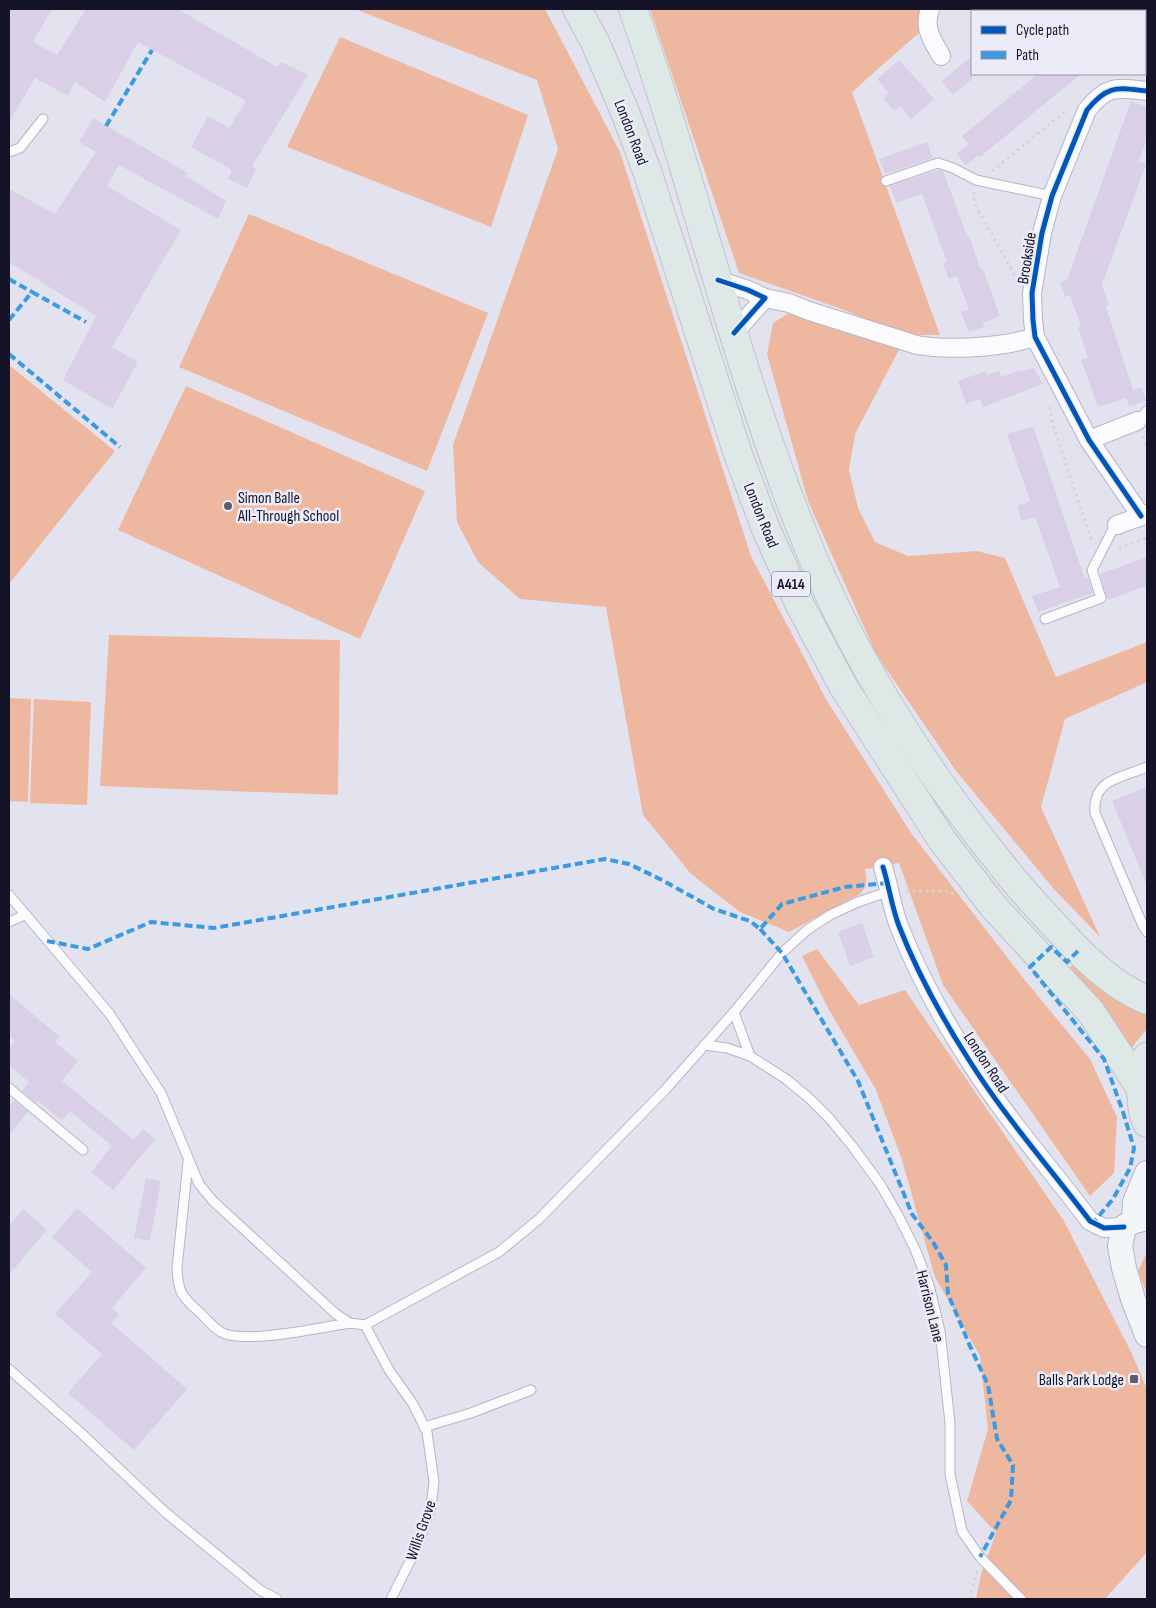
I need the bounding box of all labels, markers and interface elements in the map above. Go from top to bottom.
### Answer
legend [971,10,1146,75]
text: Cycle path [1016,21,1069,40]
text: Path [1016,46,1039,65]
street label: London Road [609,97,652,168]
street label: Brookside [1014,231,1041,286]
street label: London Road [739,480,782,551]
place label: Simon Balle All-Through School [237,489,339,526]
marker: Simon Balle All-Through School [222,500,234,512]
road number: A414 [772,572,810,596]
street label: London Road [959,1029,1012,1097]
street label: Harrison Lane [911,1268,948,1344]
place label: Balls Park Lodge [1039,1371,1124,1390]
marker: Balls Park Lodge [1128,1373,1140,1385]
street label: Willis Grove [402,1498,441,1563]

